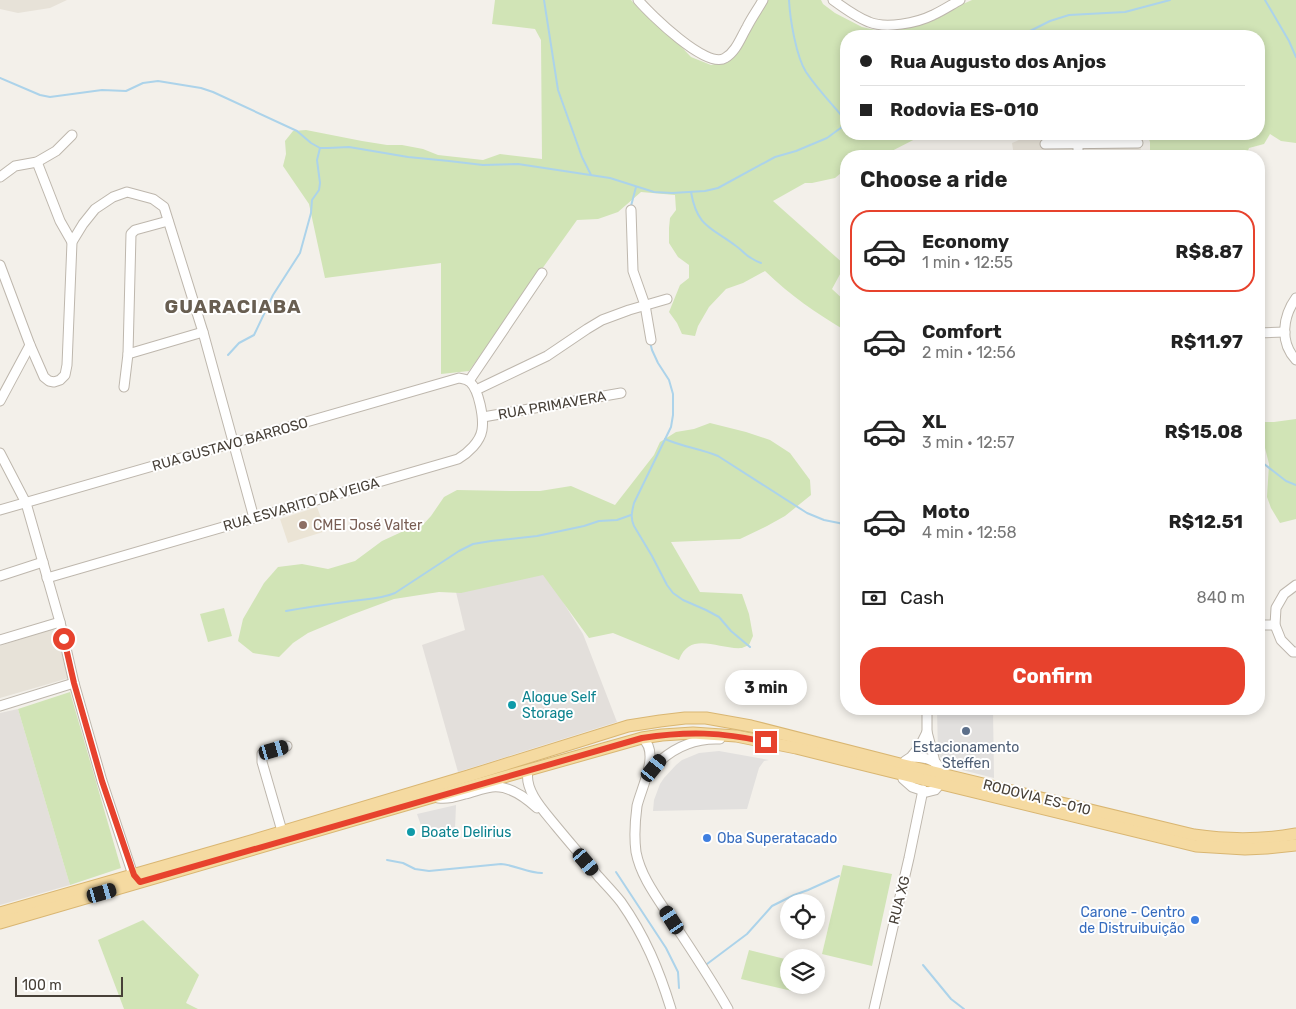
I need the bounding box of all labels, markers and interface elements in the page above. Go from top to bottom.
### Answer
text: Rua Augusto dos Anjos [890,50,1106,73]
text: Rodovia ES-010 [890,98,1039,121]
text: Choose a ride [860,166,1007,193]
icon: car [862,229,907,274]
text: Economy [922,230,1009,253]
text: R$8.87 [1175,240,1243,263]
text: 1 min · 12:55 [922,253,1013,272]
district label: GUARACIABA [164,295,302,318]
icon: car [862,319,907,364]
text: Comfort [922,320,1002,343]
text: R$11.97 [1171,330,1243,353]
text: 2 min · 12:56 [922,343,1016,362]
street label: RUA PRIMAVERA [497,388,608,423]
icon: car [862,409,907,454]
text: XL [922,410,946,433]
street label: RUA GUSTAVO BARROSO [150,414,310,475]
text: R$15.08 [1164,420,1243,443]
text: 3 min · 12:57 [922,433,1015,452]
street label: RUA ESVARITO DA VEIGA [221,474,382,535]
icon: car [862,499,907,544]
text: Moto [922,500,970,523]
text: R$12.51 [1168,510,1243,533]
place label: CMEI José Valter [313,517,423,534]
marker: CMEI José Valter [297,519,309,531]
text: 4 min · 12:58 [922,523,1017,542]
icon: cash [860,584,888,612]
text: Cash [900,586,944,609]
text: 840 m [1197,588,1245,607]
route start [53,628,75,650]
button: Confirm [860,647,1245,705]
callout: 3 min [725,670,807,704]
text: 3 min [744,678,788,697]
place label: Alogue Self Storage [522,689,597,722]
marker: Alogue Self Storage [506,699,518,711]
marker: Estacionamento Steffen [960,725,972,737]
route end [755,731,777,753]
car [257,739,290,761]
place label: Estacionamento Steffen [913,739,1019,772]
car [638,752,669,784]
street label: RODOVIA ES-010 [981,776,1093,819]
place label: Boate Delirius [421,824,511,841]
marker: Boate Delirius [405,826,417,838]
place label: Oba Superatacado [717,830,837,847]
marker: Oba Superatacado [701,832,713,844]
car [570,846,601,878]
street label: RUA XG [885,874,914,926]
car [85,882,118,904]
map controls [780,894,825,994]
button: locate [780,894,825,939]
car [657,903,686,937]
place label: Carone - Centro de Distruibuição [1079,904,1185,937]
marker: Carone - Centro de Distruibuição [1189,914,1201,926]
button: layers [780,949,825,994]
scale bar [15,974,122,997]
text: 100 m [22,977,62,994]

